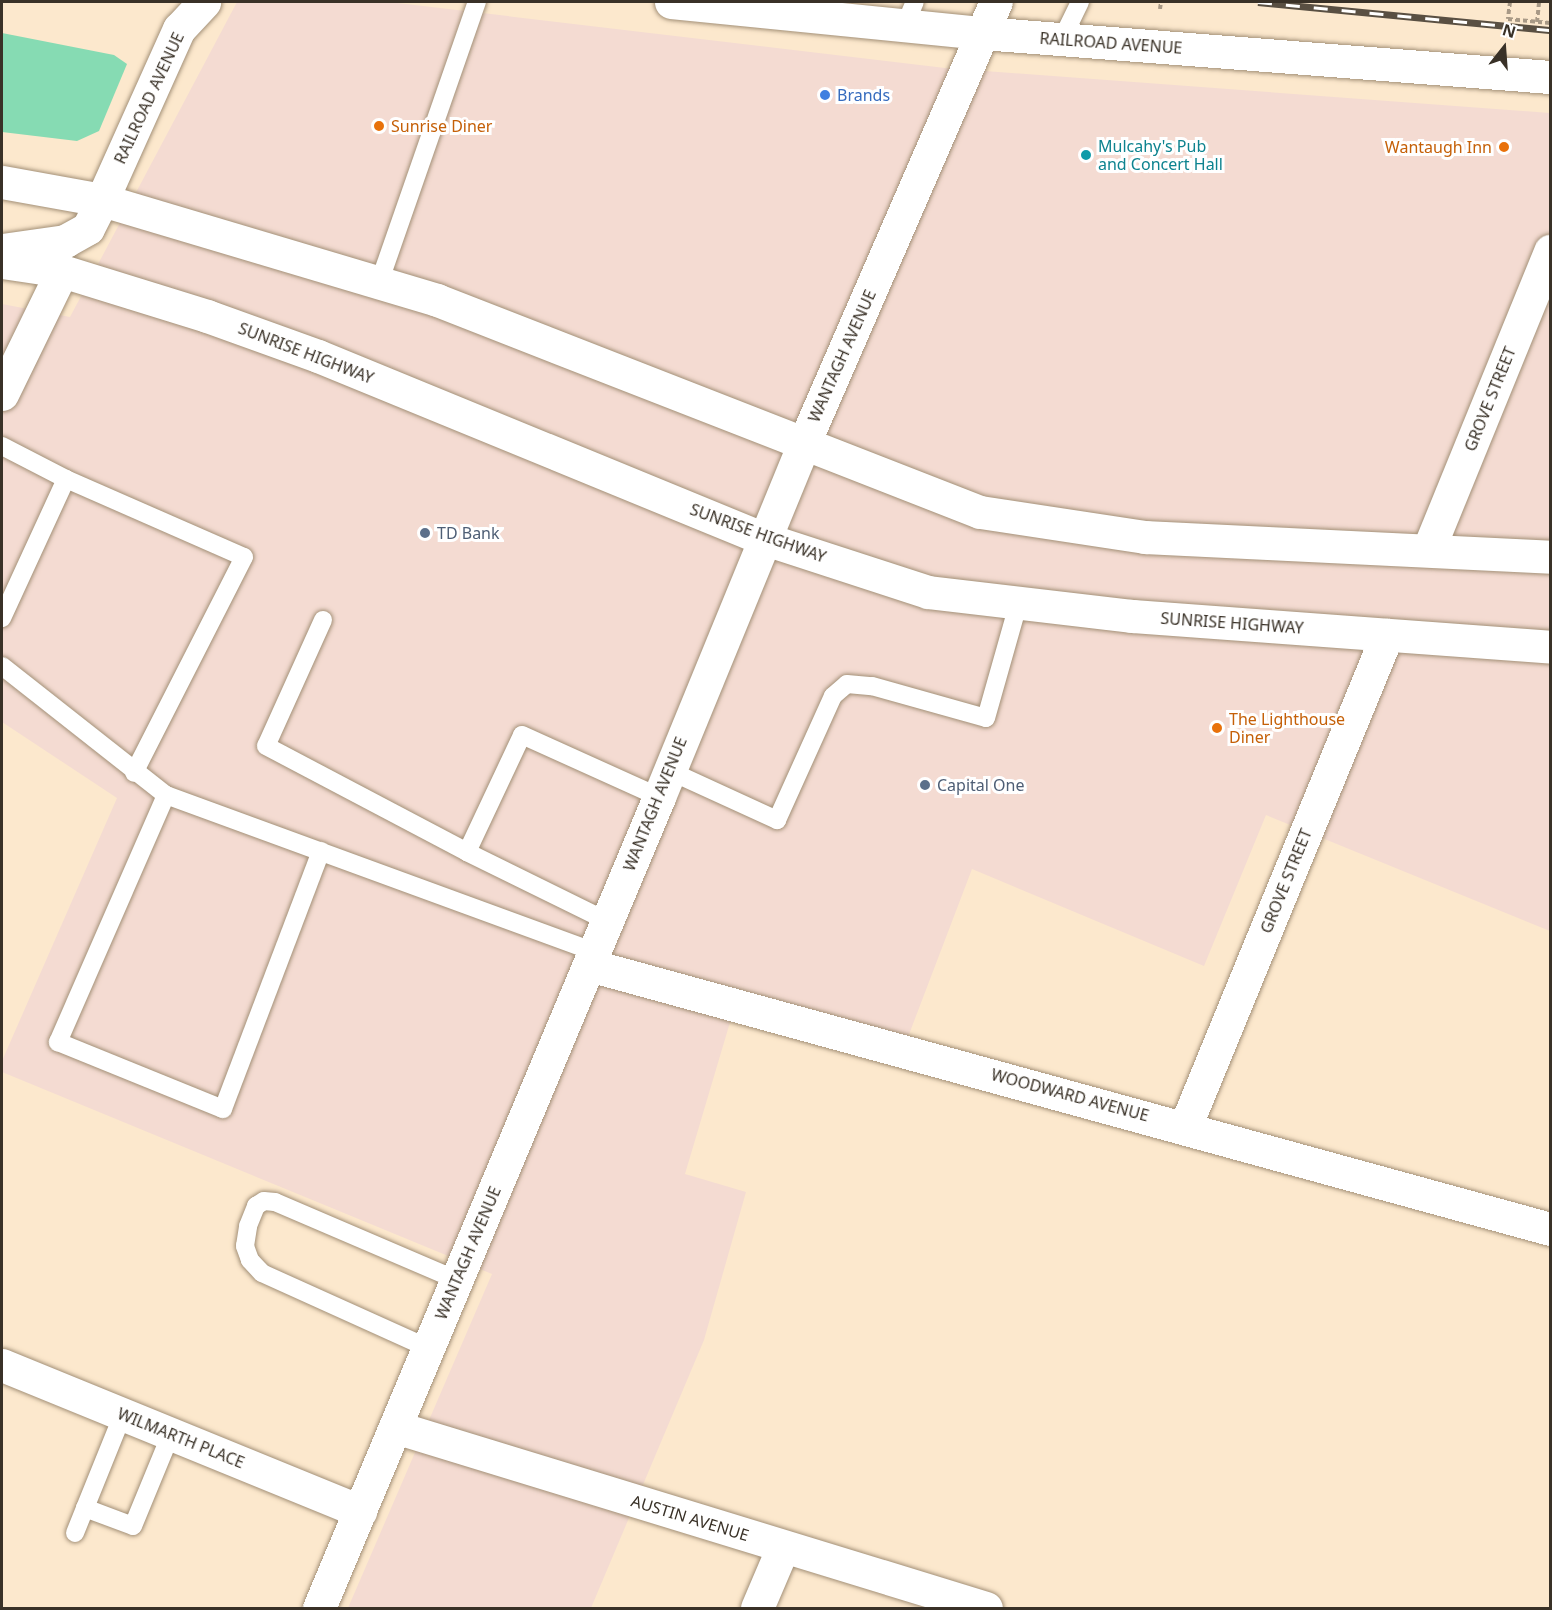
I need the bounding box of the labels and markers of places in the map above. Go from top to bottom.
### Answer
place label: Brands [837,85,890,105]
marker: Brands [818,88,832,102]
place label: Sunrise Diner [391,116,492,136]
marker: Sunrise Diner [372,119,386,133]
place label: Mulcahy's Pub and Concert Hall [1098,136,1223,174]
place label: Wantaugh Inn [1385,137,1492,157]
marker: Wantaugh Inn [1497,140,1511,154]
marker: Mulcahy's Pub and Concert Hall [1079,148,1093,162]
place label: TD Bank [437,523,500,543]
marker: TD Bank [418,526,432,540]
place label: The Lighthouse Diner [1229,709,1345,747]
marker: The Lighthouse Diner [1210,721,1224,735]
place label: Capital One [937,775,1025,795]
marker: Capital One [918,778,932,792]

